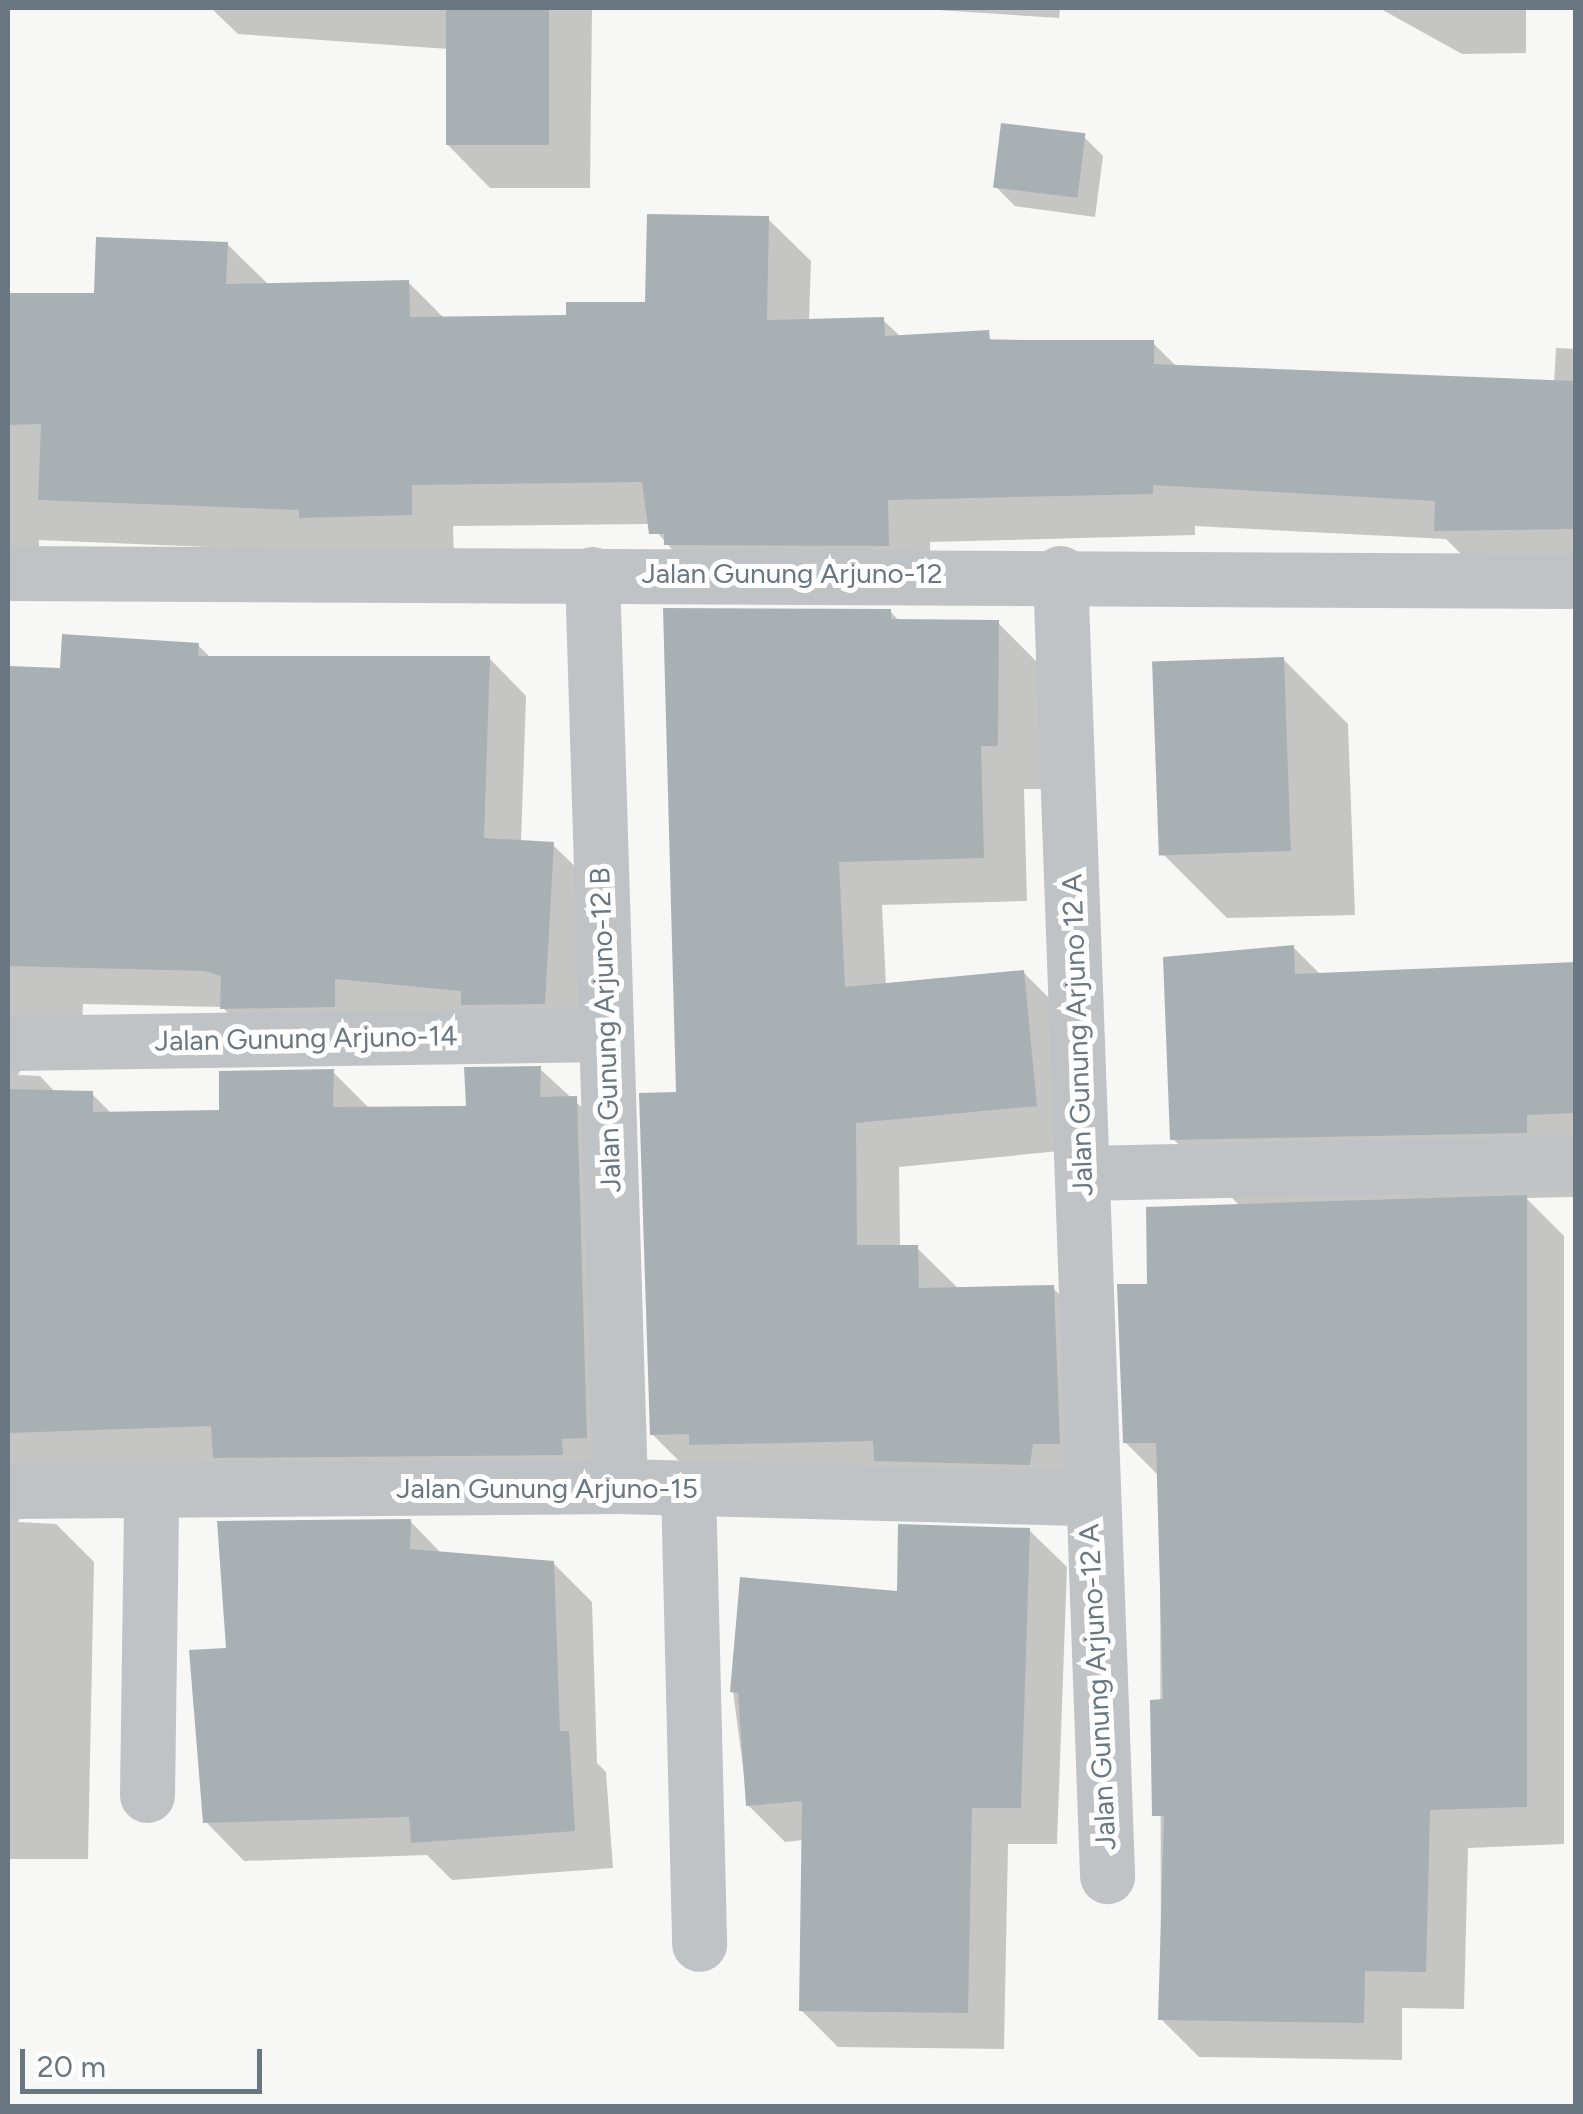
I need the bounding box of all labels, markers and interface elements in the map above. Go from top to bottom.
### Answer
street label: Jalan Gunung Arjuno-12 [641,556,943,590]
street label: Jalan Gunung Arjuno-12 B [583,867,627,1193]
street label: Jalan Gunung Arjuno 12 A [1055,873,1099,1197]
street label: Jalan Gunung Arjuno-14 [154,1019,458,1057]
street label: Jalan Gunung Arjuno-15 [396,1471,698,1505]
street label: Jalan Gunung Arjuno-12 A [1072,1523,1122,1851]
scale bar [25,2029,268,2091]
text: 20 m [37,2048,106,2085]

